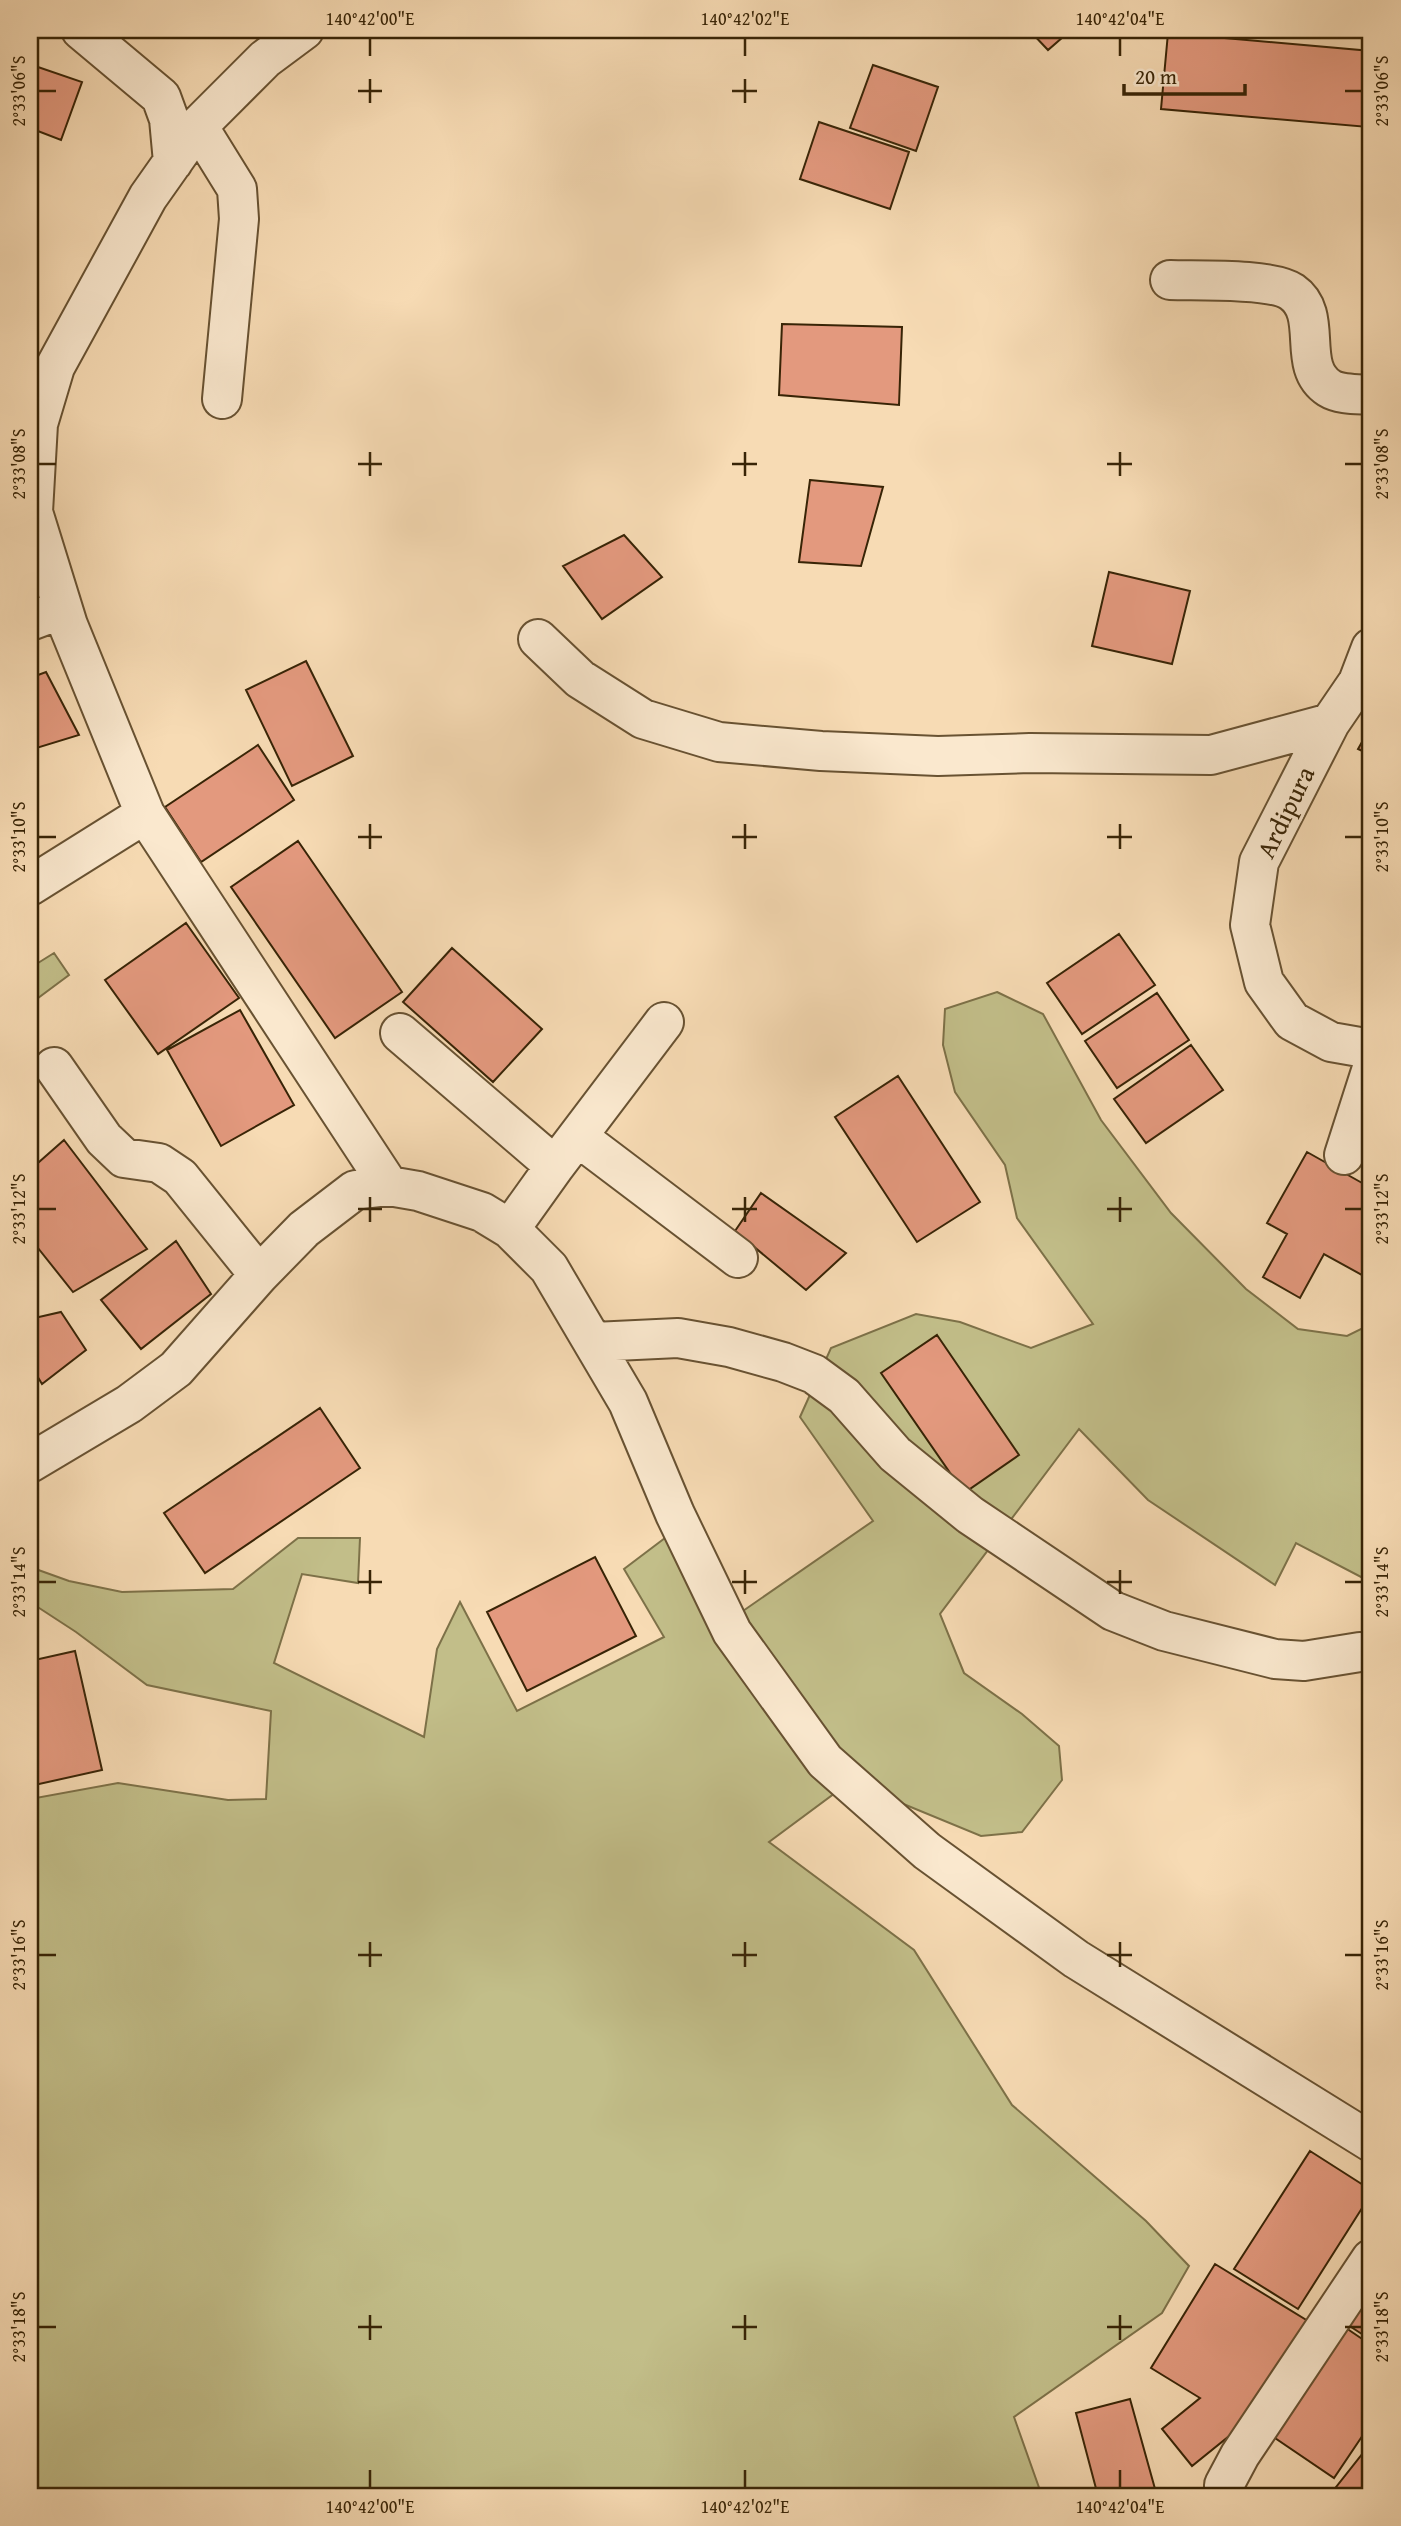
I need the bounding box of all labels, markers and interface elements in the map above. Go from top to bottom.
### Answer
text: 140°42'00"E [326,5,414,32]
text: 140°42'02"E [701,5,789,32]
text: 140°42'04"E [1076,5,1164,32]
scale bar [1124,52,1245,96]
text: 2°33'06"S [5,55,32,127]
text: 2°33'06"S [1368,55,1395,127]
text: 20 m [1135,61,1177,92]
text: 2°33'08"S [5,428,32,500]
text: 2°33'08"S [1368,428,1395,500]
street label: Ardipura [1246,759,1324,865]
text: 2°33'10"S [5,801,32,873]
text: 2°33'10"S [1368,801,1395,873]
text: 2°33'12"S [5,1173,32,1245]
text: 2°33'12"S [1368,1173,1395,1245]
text: 2°33'14"S [5,1546,32,1618]
text: 2°33'14"S [1368,1546,1395,1618]
text: 2°33'16"S [5,1919,32,1991]
text: 2°33'16"S [1368,1919,1395,1991]
text: 2°33'18"S [5,2291,32,2363]
text: 2°33'18"S [1368,2291,1395,2363]
text: 140°42'00"E [326,2493,414,2520]
text: 140°42'02"E [701,2493,789,2520]
text: 140°42'04"E [1076,2493,1164,2520]

